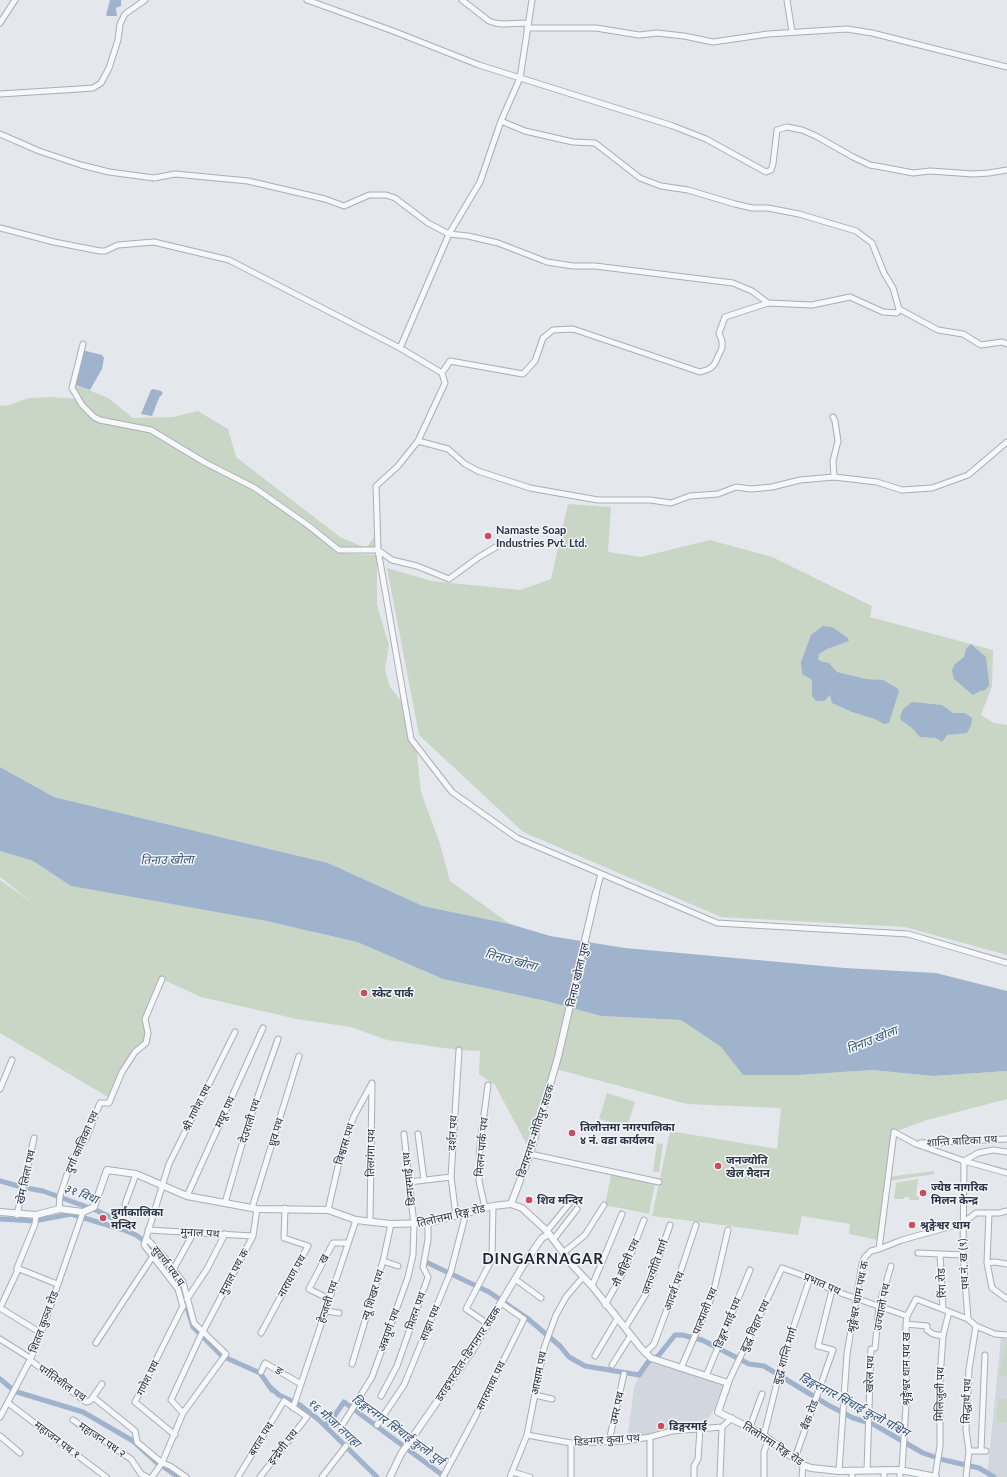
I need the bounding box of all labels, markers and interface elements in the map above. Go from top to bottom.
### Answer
place label: Namaste Soap Industries Pvt. Ltd. [496,523,587,549]
marker: Namaste Soap Industries Pvt. Ltd. [483,531,493,541]
water label: तिनाउ खोला [140,852,194,868]
street label: तिनाउ खोला पुल [564,942,592,1008]
water label: तिनाउ खोला [483,946,539,974]
place label: स्केट पार्क [372,986,414,1000]
marker: स्केट पार्क [359,988,369,998]
water label: तिनाउ खोला [845,1023,899,1057]
street label: श्री गणेश पथ [180,1082,214,1134]
street label: डिन्गरनगर-मोतिपुर सडक [515,1083,557,1179]
street label: मयूर पथ [212,1094,238,1130]
street label: देउराली पथ [237,1097,263,1145]
street label: दुर्गा कालिका पथ [62,1109,102,1175]
street label: दर्शन पथ [445,1115,461,1151]
street label: ध्रुव पथ [265,1116,287,1148]
street label: मिलन पार्क पथ [473,1117,491,1177]
place label: तिलोत्तमा नगरपालिका ४ नं. वडा कार्यलय [580,1120,675,1146]
street label: विश्वास पथ [332,1122,358,1166]
marker: तिलोत्तमा नगरपालिका ४ नं. वडा कार्यलय [567,1128,577,1138]
street label: तिलगंगा पथ [364,1129,378,1177]
street label: शान्ति बाटिका पथ [926,1133,998,1149]
street label: खेम लिला पथ [14,1149,38,1205]
street label: डिन्गरमाई पथ [400,1152,418,1206]
place label: जनज्योति खेल मैदान [726,1153,770,1179]
marker: जनज्योति खेल मैदान [713,1161,723,1171]
place label: ज्येष्ठ नागरिक मिलन केन्द्र [931,1180,988,1206]
water label: ३१ विधा [62,1181,100,1207]
marker: ज्येष्ठ नागरिक मिलन केन्द्र [918,1188,928,1198]
place label: शिव मन्दिर [537,1193,583,1207]
marker: शिव मन्दिर [524,1195,534,1205]
street label: तिलोत्तमा रिङ्ग रोड [416,1202,486,1230]
place label: दुर्गाकालिका मन्दिर [111,1205,163,1231]
marker: दुर्गाकालिका मन्दिर [98,1213,108,1223]
place label: श्रृङ्गेश्वर धाम [920,1218,970,1232]
marker: श्रृङ्गेश्वर धाम [907,1220,917,1230]
street label: मुनाल पथ [180,1225,220,1241]
street label: नौ बहिनी पथ [609,1237,643,1289]
street label: जनज्योति मार्ग [639,1238,671,1296]
street label: पथ नं. ख (९) [956,1238,972,1290]
street label: सुवर्ण पथ घ [149,1243,187,1289]
street label: मुनाल पथ क [216,1247,252,1297]
district label: DINGARNAGAR [482,1250,604,1268]
street label: नारायण पथ [275,1252,309,1300]
street label: ख [316,1252,332,1266]
street label: श्रृङ्गेश्वर धाम पथ क [845,1260,871,1334]
street label: न्यू शिखर पथ [359,1268,387,1322]
street label: रिंग रोड [934,1268,950,1298]
street label: आदर्श पथ [661,1270,687,1312]
street label: प्रभात पथ [801,1270,843,1298]
street label: हेन्जली पथ [315,1279,341,1325]
street label: उज्यालो पथ [871,1282,893,1332]
street label: पाल्पाली पथ [690,1286,720,1336]
street label: शितल कुञ्ज रोड [27,1289,61,1355]
street label: मिलन पथ [403,1290,429,1332]
street label: डिङ्गर माई पथ [712,1296,744,1350]
street label: बुद्ध विहार पथ [737,1298,773,1354]
street label: साझा पथ [417,1303,443,1343]
street label: डराइभरटोल-डिन्गनगर सडक [432,1304,504,1404]
street label: अन्नपूर्ण पथ [375,1307,403,1353]
street label: बुद्ध शान्ति मार्ग [770,1326,800,1386]
street label: श्रृङ्गेश्वर धाम पथ ख [899,1332,913,1406]
street label: आसाम पथ [528,1350,550,1396]
street label: खरेल पथ [863,1355,877,1393]
street label: गणेश पथ [134,1358,162,1398]
street label: सगरमाथा पथ [473,1359,509,1413]
street label: पर्गतिशील पथ [36,1362,88,1404]
street label: ङ [273,1364,285,1378]
street label: मिलिजुली पथ [933,1367,947,1421]
water label: डिङ्गरनगर सिंचाई कुलो पश्चिम [797,1370,911,1440]
street label: सिद्धार्थ पथ [960,1378,974,1424]
street label: उमर पथ [607,1390,627,1426]
water label: डिङ्गरनगर सिंचाई कुलो पुर्व [349,1392,447,1468]
water label: १६ मौजा तपाहा [304,1395,364,1451]
street label: बैंक रोड [799,1398,821,1432]
street label: महाजन पथ १ [31,1418,83,1462]
street label: महाजन पथ २ [76,1419,128,1461]
place label: डिङ्गरमाई [669,1419,707,1433]
street label: बराल पथ [246,1420,276,1458]
street label: तिलोत्तमा रिङ्ग रोड [740,1420,806,1468]
marker: डिङ्गरमाई [656,1421,666,1431]
street label: इन्द्रेणी पथ [265,1427,301,1467]
street label: डिङग्गर कुवा पथ [574,1431,640,1449]

